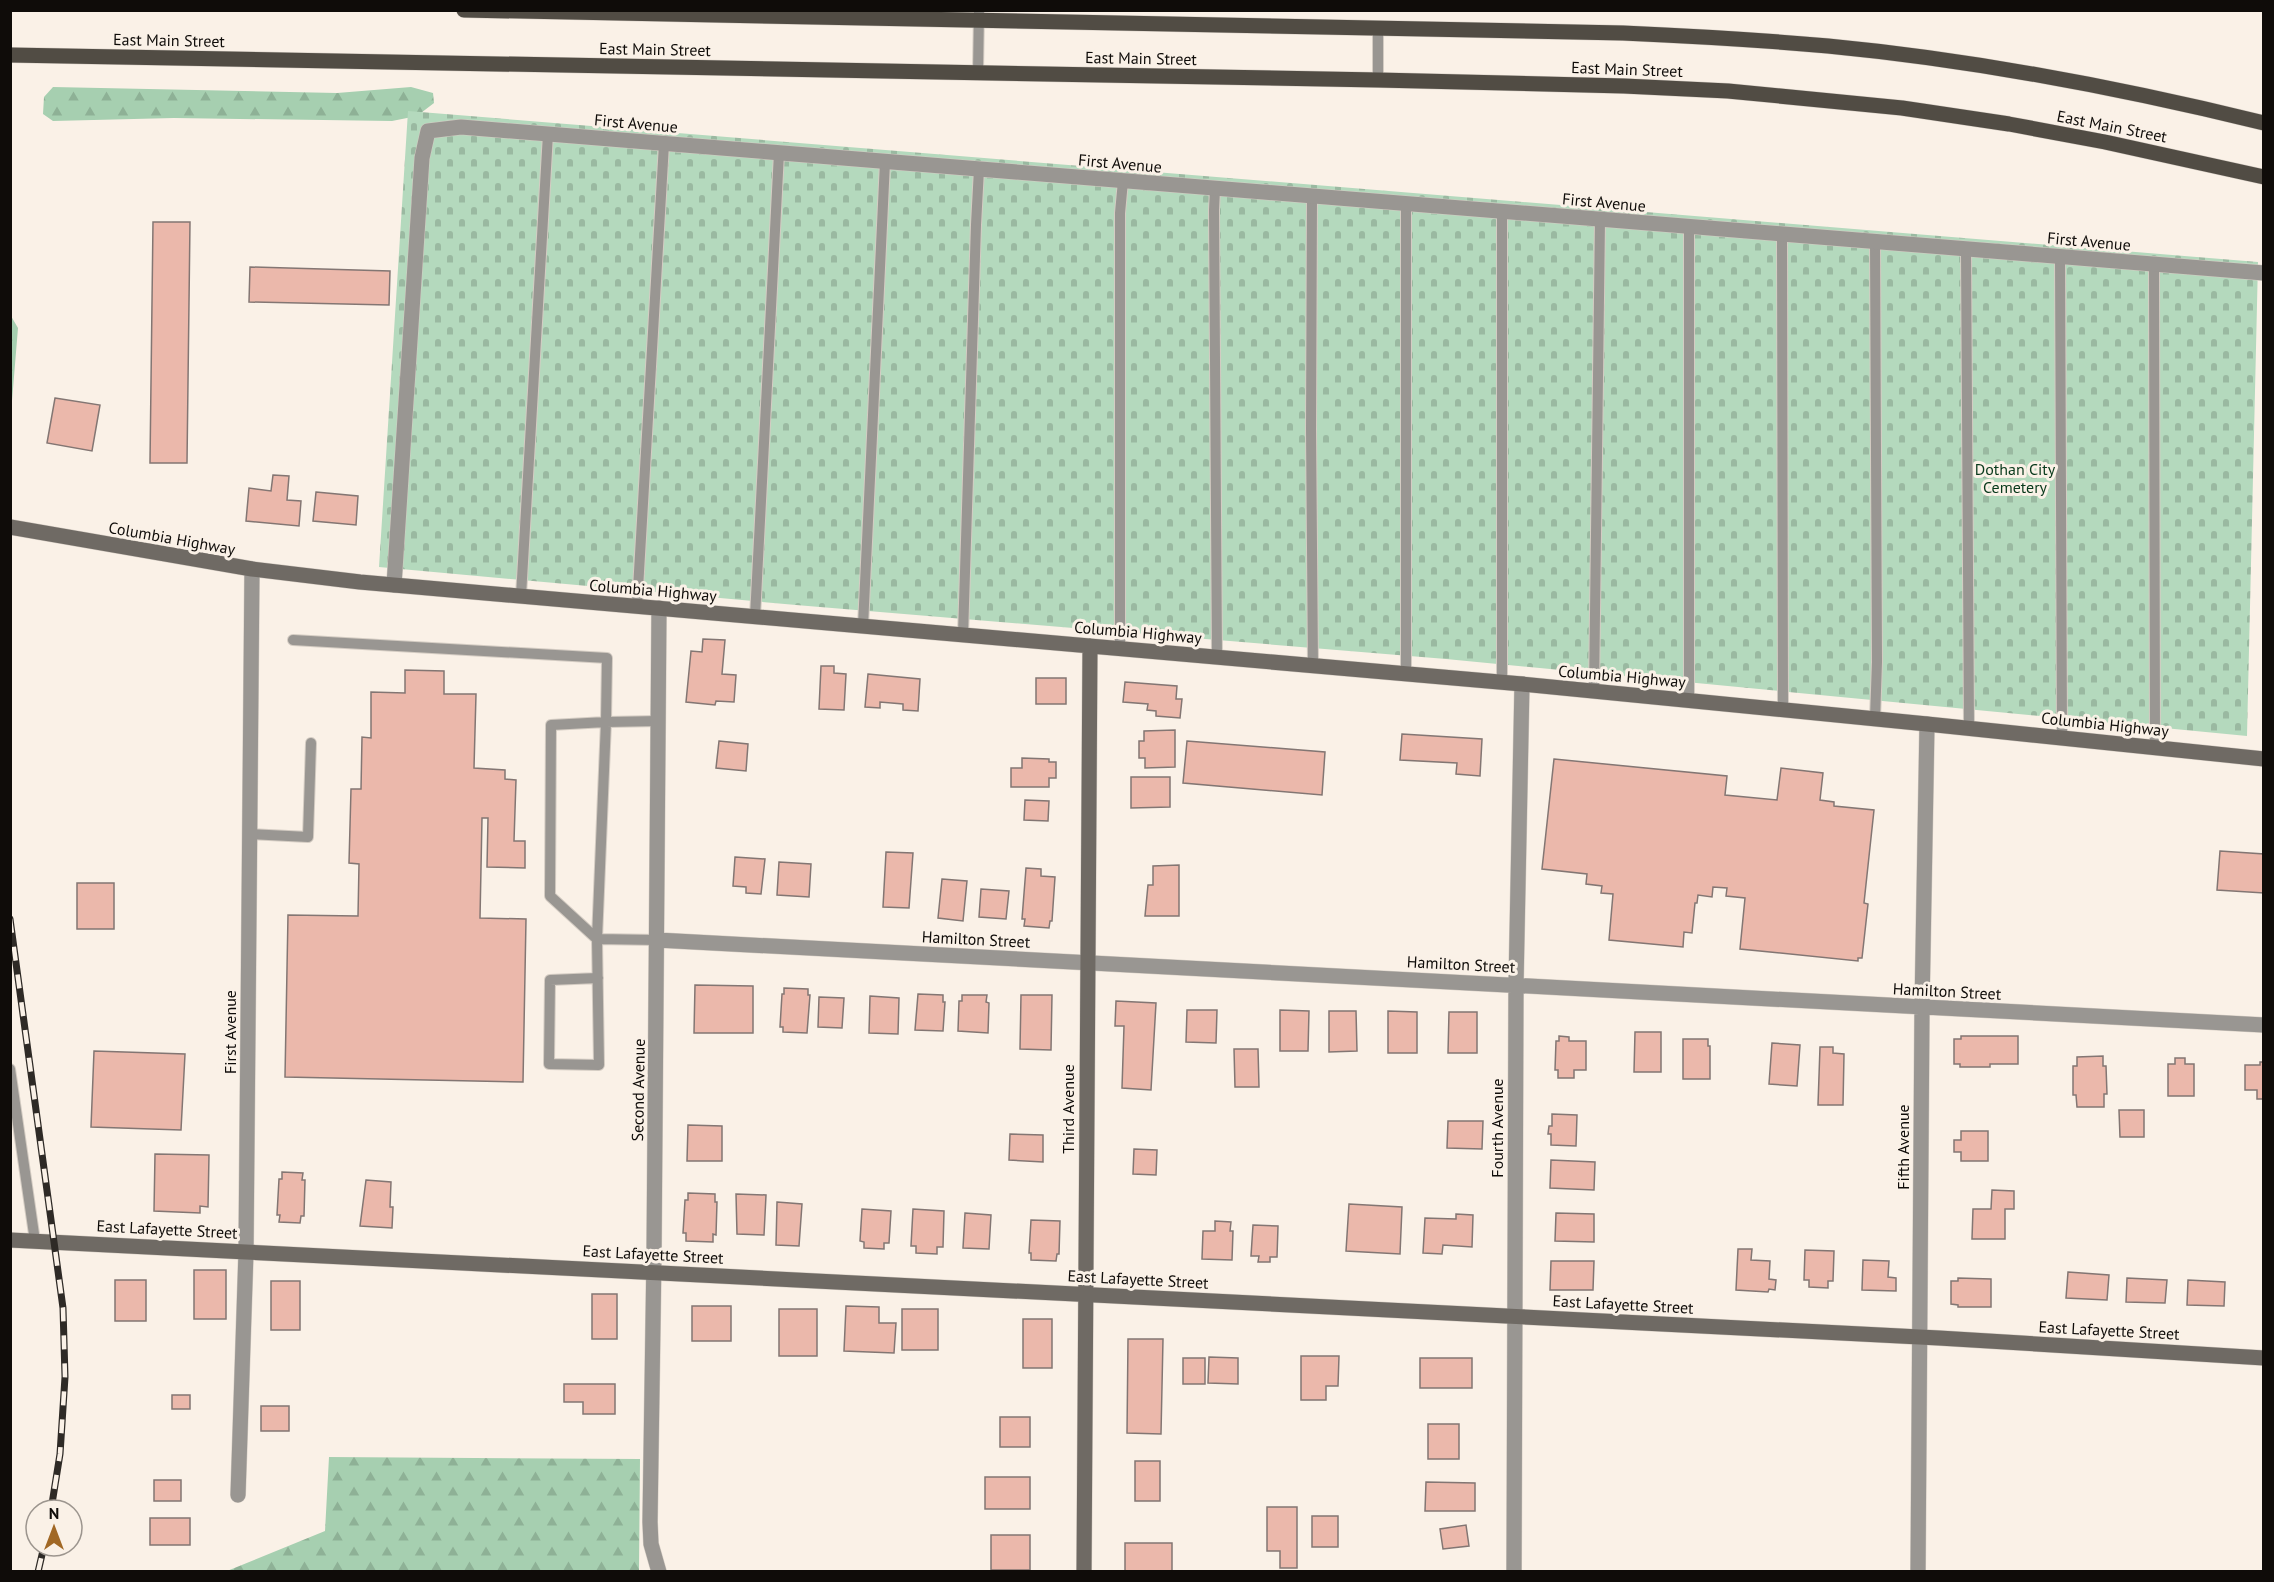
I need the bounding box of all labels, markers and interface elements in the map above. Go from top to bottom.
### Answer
street label: East Main Street [113,29,226,51]
street label: East Main Street [599,38,712,60]
street label: East Main Street [1085,47,1198,69]
street label: East Main Street [1571,57,1684,81]
street label: East Main Street [2055,106,2169,147]
street label: First Avenue [593,109,679,137]
street label: First Avenue [1077,149,1163,177]
street label: First Avenue [1561,188,1647,216]
street label: First Avenue [2046,227,2132,255]
park label: Dothan City Cemetery [1975,459,2056,497]
street label: Columbia Highway [107,517,237,559]
street label: Columbia Highway [588,574,718,606]
street label: Columbia Highway [1073,616,1203,648]
street label: Columbia Highway [1557,660,1687,692]
street label: Columbia Highway [2040,707,2170,741]
street label: Hamilton Street [921,926,1031,952]
street label: Hamilton Street [1406,951,1516,977]
street label: Hamilton Street [1892,978,2002,1004]
street label: First Avenue [220,990,240,1074]
street label: Second Avenue [627,1038,649,1142]
street label: Third Avenue [1058,1064,1078,1154]
street label: Fourth Avenue [1487,1078,1507,1178]
street label: Fifth Avenue [1893,1104,1913,1190]
street label: East Lafayette Street [96,1215,239,1243]
street label: East Lafayette Street [582,1240,725,1268]
street label: East Lafayette Street [1067,1265,1210,1293]
street label: East Lafayette Street [1552,1290,1695,1318]
street label: East Lafayette Street [2038,1316,2181,1344]
north arrow [24,1498,84,1558]
text: N [49,1503,59,1523]

